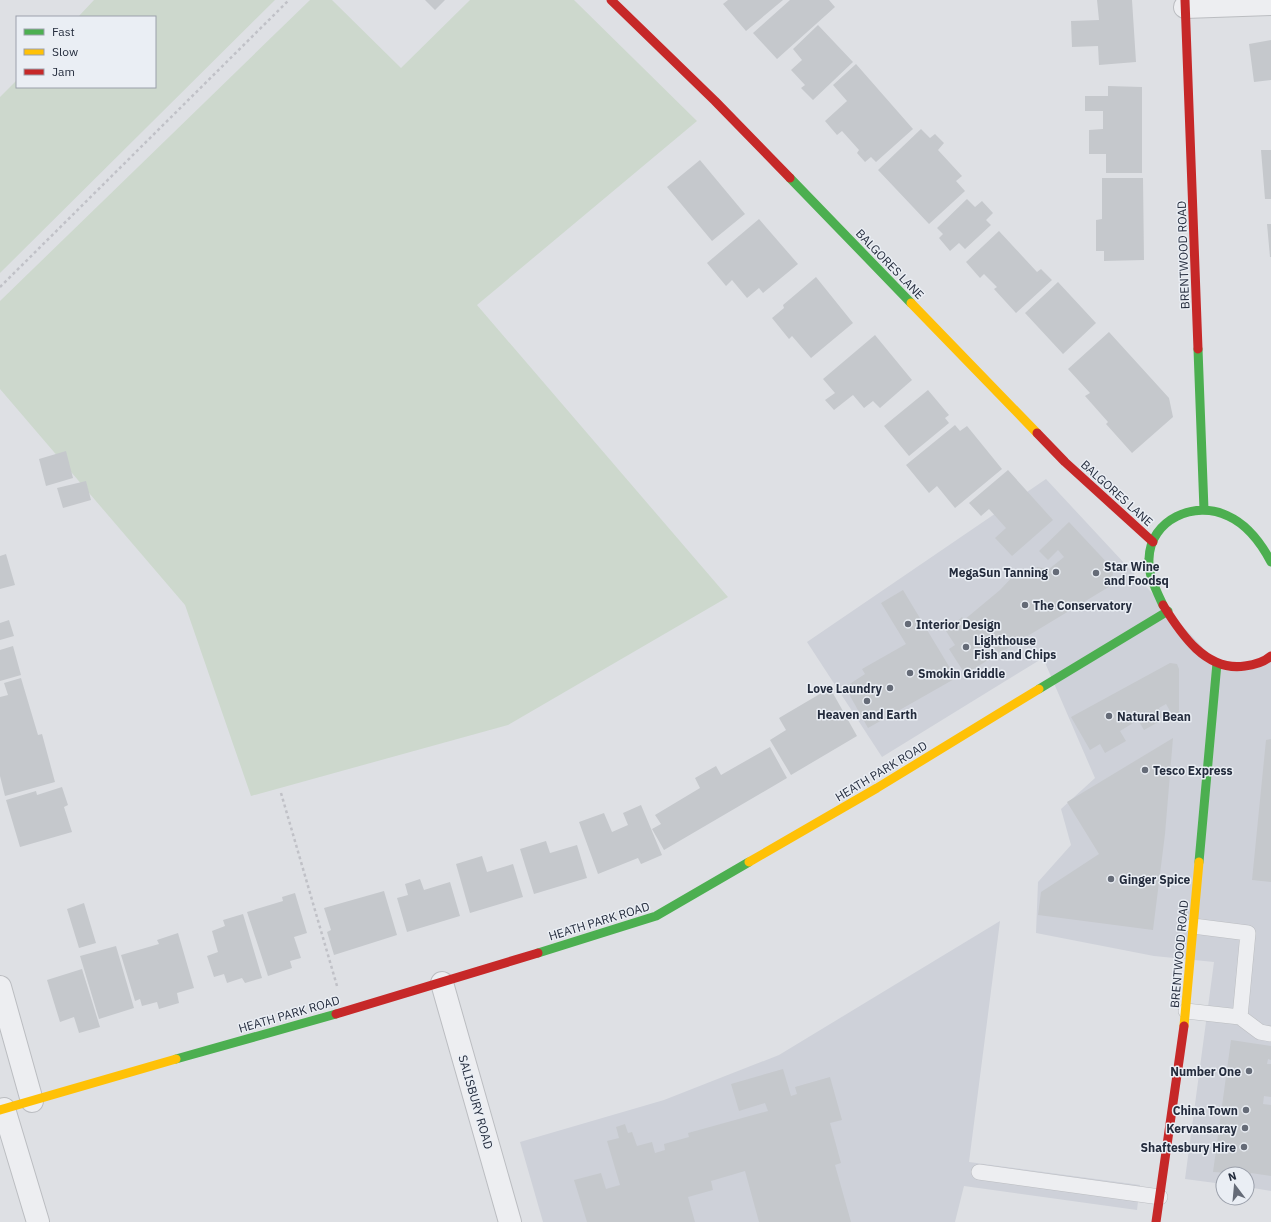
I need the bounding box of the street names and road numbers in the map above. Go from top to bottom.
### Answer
street label: BRENTWOOD ROAD [1174,201,1192,309]
street label: BALGORES LANE [853,226,927,302]
street label: BALGORES LANE [1078,457,1156,529]
street label: HEATH PARK ROAD [832,738,930,804]
street label: HEATH PARK ROAD [547,899,651,943]
street label: BRENTWOOD ROAD [1167,899,1191,1009]
street label: HEATH PARK ROAD [237,992,341,1036]
street label: SALISBURY ROAD [455,1053,497,1151]

